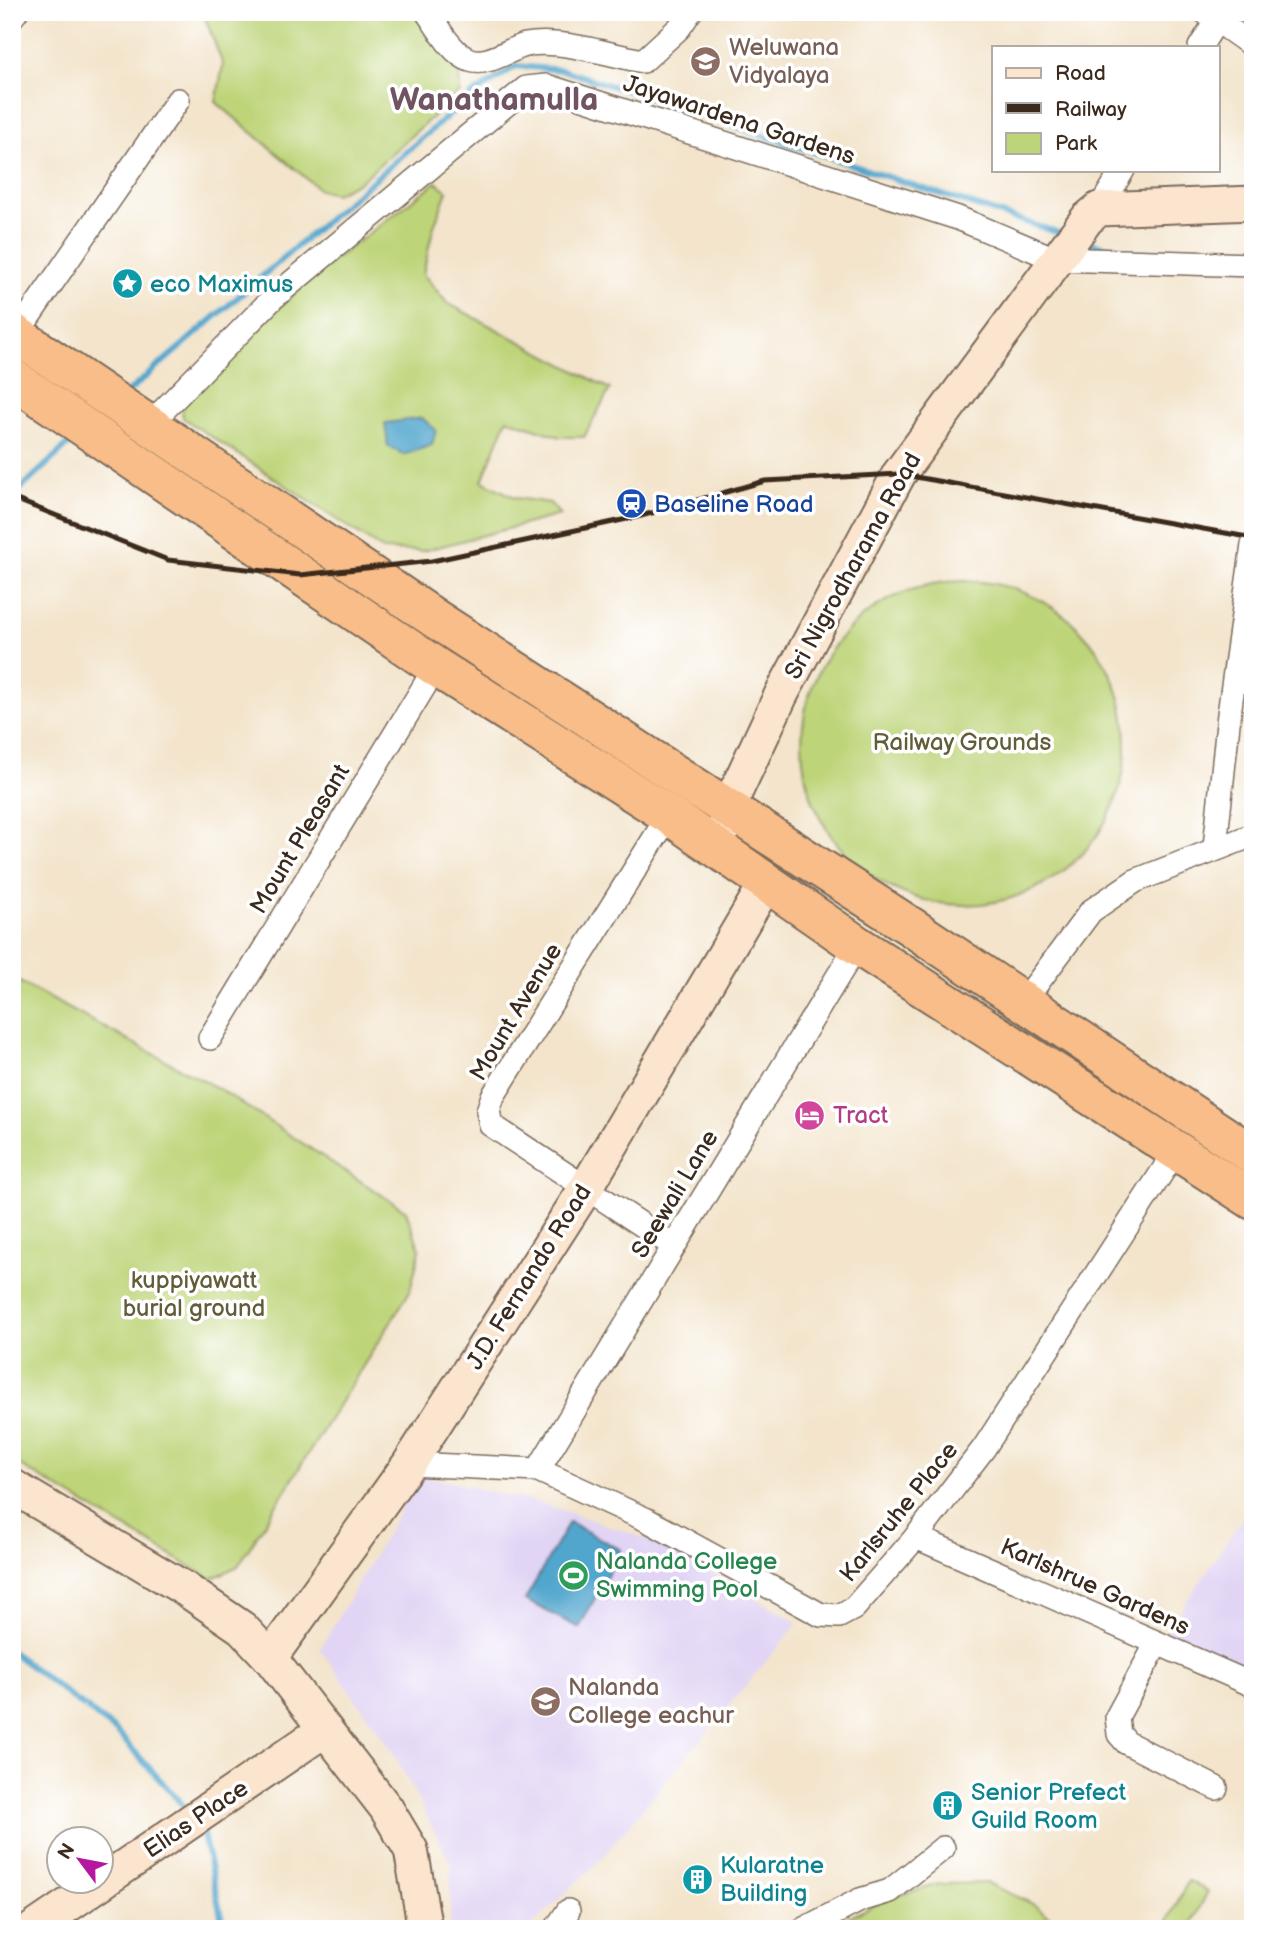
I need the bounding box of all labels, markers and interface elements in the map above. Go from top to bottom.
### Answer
place label: Weluwana Vidyalaya [729,33,839,90]
school or university icon: Weluwana Vidyalaya [689,44,723,78]
legend [992,46,1220,172]
text: Road [1055,61,1106,86]
street label: Jayawardena Gardens [620,69,859,171]
district label: Wanathamulla [390,81,598,120]
text: Railway [1055,97,1127,122]
text: Park [1055,131,1098,156]
place icon: eco Maximus [110,267,144,301]
place label: eco Maximus [150,270,293,299]
street label: Sri Nigrodharama Road [779,447,927,685]
station icon: Baseline Road [614,487,648,521]
place label: Baseline Road [654,490,813,519]
park label: Railway Grounds [872,728,1052,757]
street label: Mount Pleasant [244,758,356,919]
street label: Mount Avenue [464,938,568,1086]
hotel icon: Tract [793,1098,827,1132]
place label: Tract [833,1101,889,1130]
street label: Seewali Lane [625,1125,725,1263]
street label: J.D. Fernando Road [460,1179,598,1375]
park label: kuppiyawatt burial ground [123,1266,265,1323]
street label: Karlsruhe Place [834,1436,964,1588]
street label: Karlshrue Gardens [996,1532,1194,1642]
place label: Nalanda College Swimming Pool [596,1547,777,1604]
sports icon: Nalanda College Swimming Pool [556,1558,590,1592]
place label: Nalanda College eachur [568,1673,734,1730]
school or university icon: Nalanda College eachur [528,1684,562,1718]
street label: Elias Place [138,1774,254,1864]
place label: Senior Prefect Guild Room [971,1778,1127,1835]
building icon: Senior Prefect Guild Room [931,1789,965,1823]
north arrow [46,1826,116,1896]
text: N [53,1840,80,1864]
place label: Kularatne Building [720,1851,824,1908]
building icon: Kularatne Building [680,1862,714,1896]

